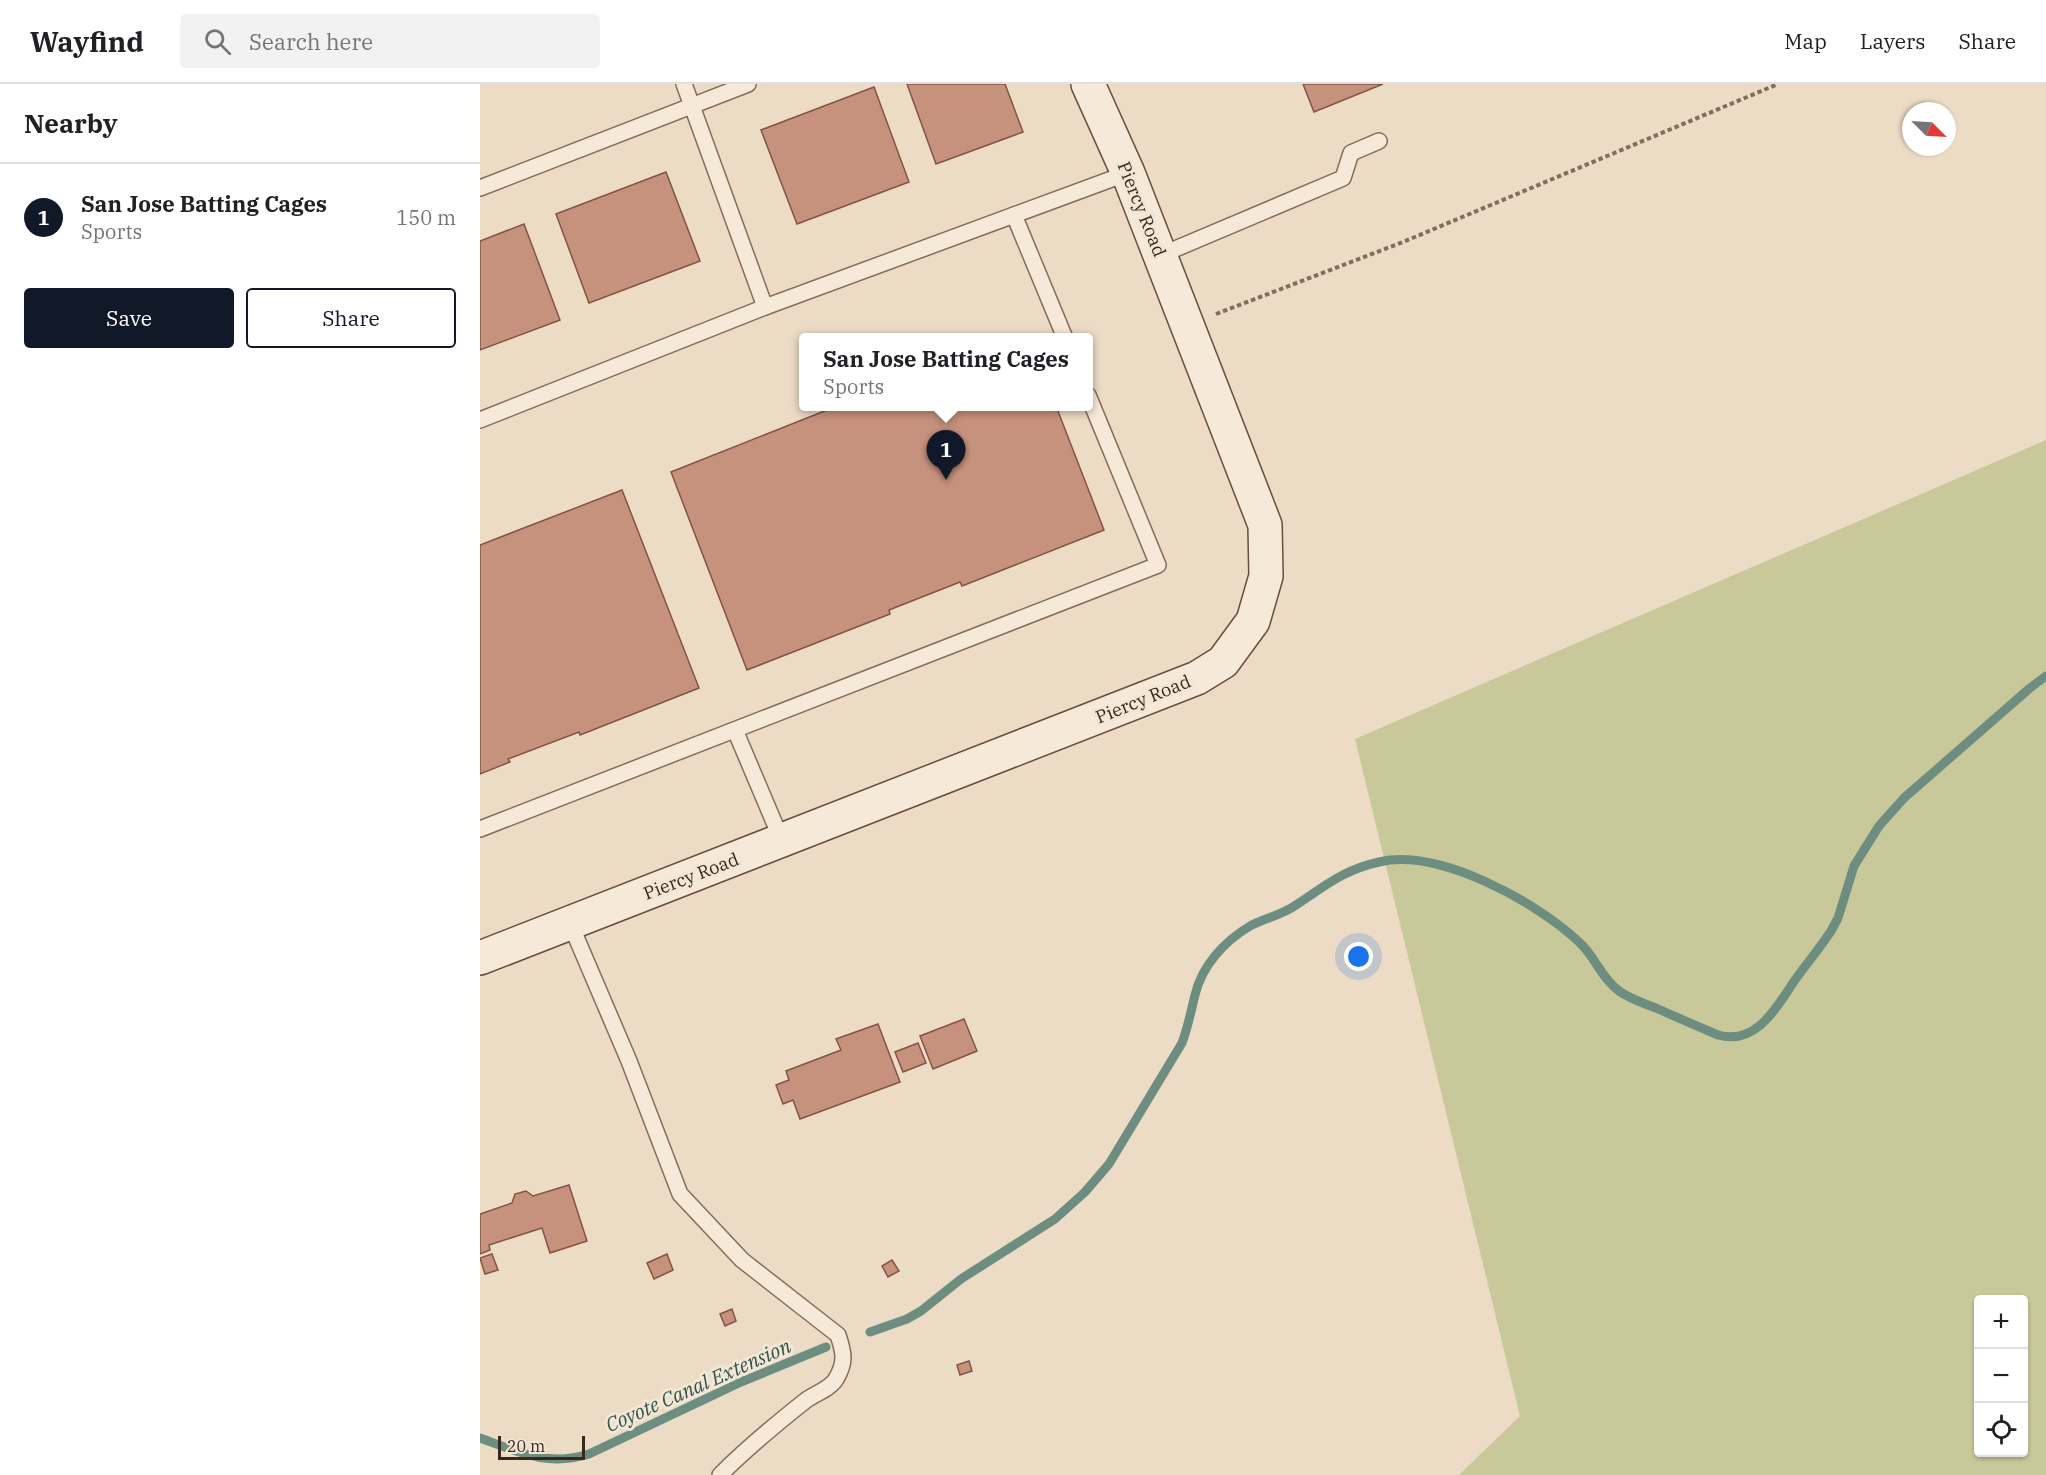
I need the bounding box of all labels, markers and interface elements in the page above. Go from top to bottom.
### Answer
search box [180,14,600,68]
text: Wayfind [30,23,144,60]
icon: search [201,25,234,58]
text: Search here [249,27,373,56]
text: Map [1784,27,1827,55]
text: Layers [1860,27,1926,55]
text: Share [1959,27,2016,55]
north arrow [1902,102,1956,156]
text: Nearby [24,106,118,140]
street label: Piercy Road [1113,158,1172,260]
text: San Jose Batting Cages [81,189,327,218]
text: 1 [38,204,50,231]
text: 150 m [396,204,456,231]
text: Sports [81,218,142,245]
button: Save [24,288,234,348]
button: Share [246,288,456,348]
popup [799,333,1093,411]
text: San Jose Batting Cages [823,344,1069,373]
text: Sports [823,373,884,400]
pin: 1 [926,430,966,480]
street label: Piercy Road [1092,669,1194,728]
street label: Piercy Road [640,847,742,905]
your location [1344,942,1373,971]
map controls [1974,1295,2028,1457]
button: + [1974,1295,2028,1349]
water label: Coyote Canal Extension [601,1332,796,1438]
button: − [1974,1349,2028,1403]
button: locate [1974,1403,2028,1457]
scale bar [498,1433,585,1460]
text: 20 m [507,1436,545,1456]

